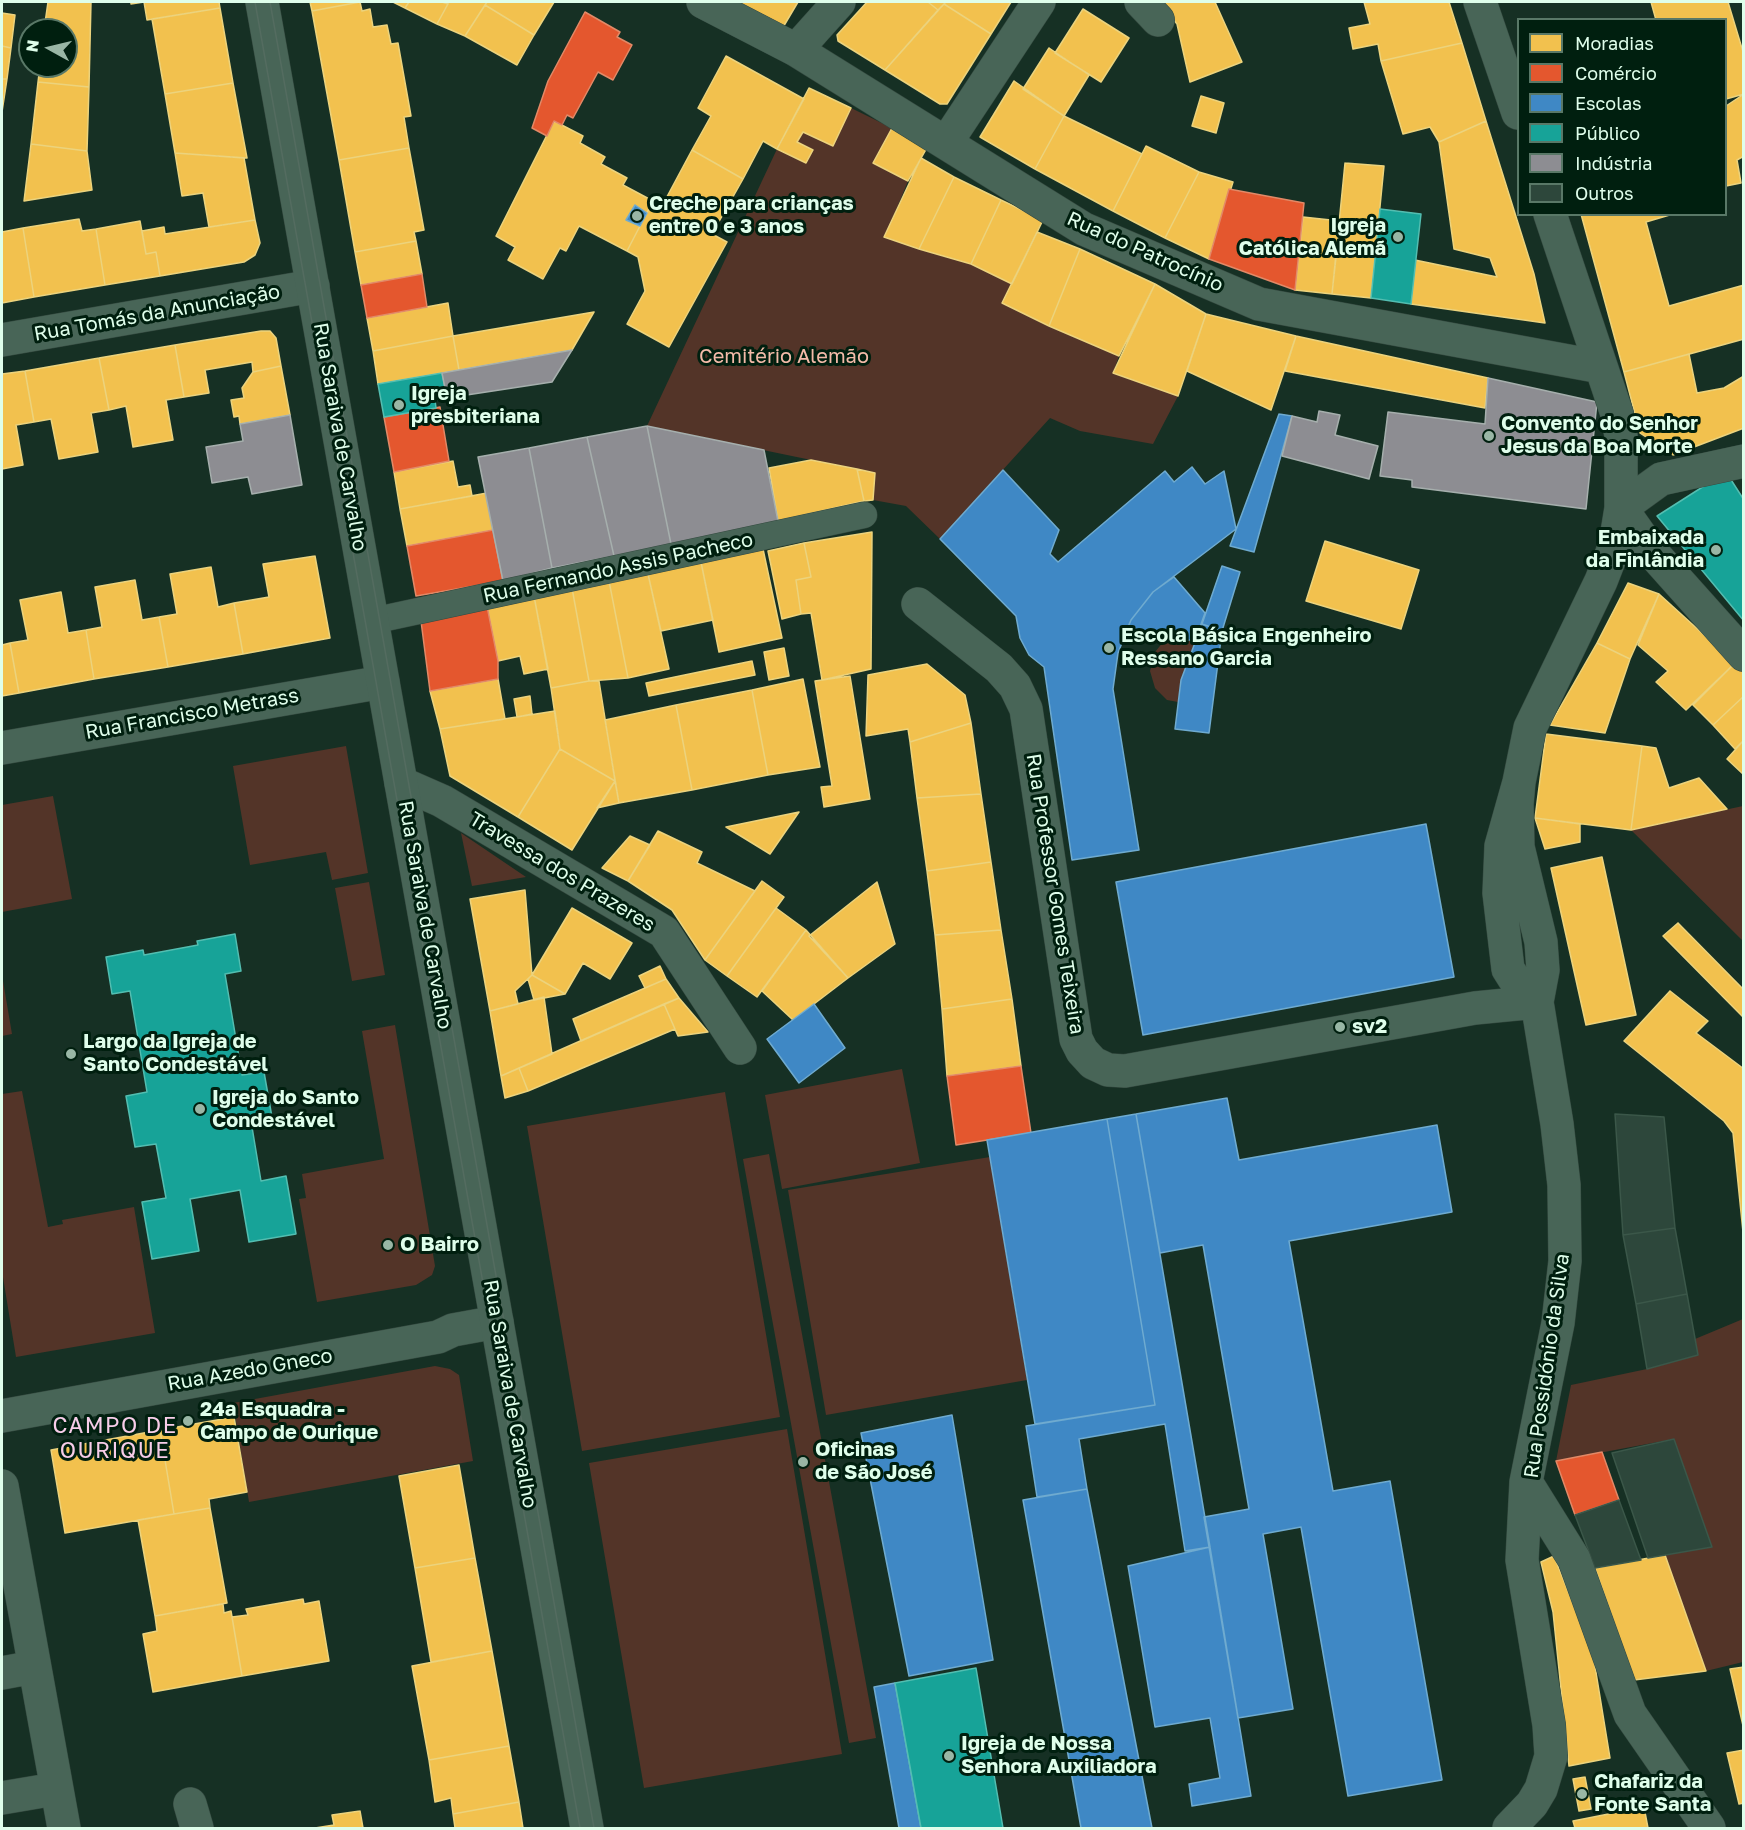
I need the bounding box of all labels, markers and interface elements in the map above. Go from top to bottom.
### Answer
north arrow [18,18,78,78]
legend [1517,18,1727,216]
text: Moradias [1575,32,1654,54]
text: N [21,38,43,53]
text: Comércio [1575,62,1657,84]
text: Escolas [1575,92,1642,114]
text: Público [1575,122,1640,144]
text: Indústria [1575,152,1652,174]
text: Outros [1575,182,1634,204]
place label: Creche para crianças entre 0 e 3 anos [649,192,854,239]
street label: Rua do Patrocínio [1063,207,1227,297]
marker: Creche para crianças entre 0 e 3 anos [630,209,644,223]
place label: Igreja Católica Alemã [1238,214,1386,261]
marker: Igreja Católica Alemã [1391,230,1405,244]
street label: Rua Tomás da Anunciação [32,280,282,346]
street label: Rua Saraiva de Carvalho [308,321,372,553]
park label: Cemitério Alemão [699,345,869,369]
place label: Igreja presbiteriana [411,382,540,429]
marker: Igreja presbiteriana [392,398,406,412]
place label: Convento do Senhor Jesus da Boa Morte [1501,412,1698,459]
marker: Convento do Senhor Jesus da Boa Morte [1482,429,1496,443]
place label: Embaixada da Finlândia [1586,526,1704,573]
street label: Rua Fernando Assis Pacheco [481,528,755,608]
marker: Embaixada da Finlândia [1709,543,1723,557]
place label: Escola Básica Engenheiro Ressano Garcia [1121,624,1372,671]
marker: Escola Básica Engenheiro Ressano Garcia [1102,641,1116,655]
street label: Rua Francisco Metrass [83,683,301,745]
street label: Rua Professor Gomes Teixeira [1021,752,1089,1036]
street label: Rua Saraiva de Carvalho [393,799,457,1031]
street label: Travessa dos Prazeres [465,807,659,937]
place label: sv2 [1352,1015,1387,1039]
marker: sv2 [1333,1020,1347,1034]
place label: Largo da Igreja de Santo Condestável [83,1030,268,1077]
marker: Largo da Igreja de Santo Condestável [64,1047,78,1061]
place label: Igreja do Santo Condestável [212,1086,359,1133]
marker: Igreja do Santo Condestável [193,1102,207,1116]
place label: O Bairro [400,1233,479,1257]
marker: O Bairro [381,1238,395,1252]
street label: Rua Possidónio da Silva [1519,1252,1575,1480]
street label: Rua Saraiva de Carvalho [478,1278,542,1510]
street label: Rua Azedo Gneco [166,1344,334,1396]
place label: 24ª Esquadra - Campo de Ourique [200,1398,378,1445]
district label: CAMPO DE OURIQUE [52,1413,178,1464]
marker: 24ª Esquadra - Campo de Ourique [181,1414,195,1428]
place label: Oficinas de São José [815,1438,932,1485]
marker: Oficinas de São José [796,1455,810,1469]
place label: Igreja de Nossa Senhora Auxiliadora [961,1732,1157,1779]
marker: Igreja de Nossa Senhora Auxiliadora [942,1749,956,1763]
place label: Chafariz da Fonte Santa [1594,1770,1711,1817]
marker: Chafariz da Fonte Santa [1575,1787,1589,1801]

